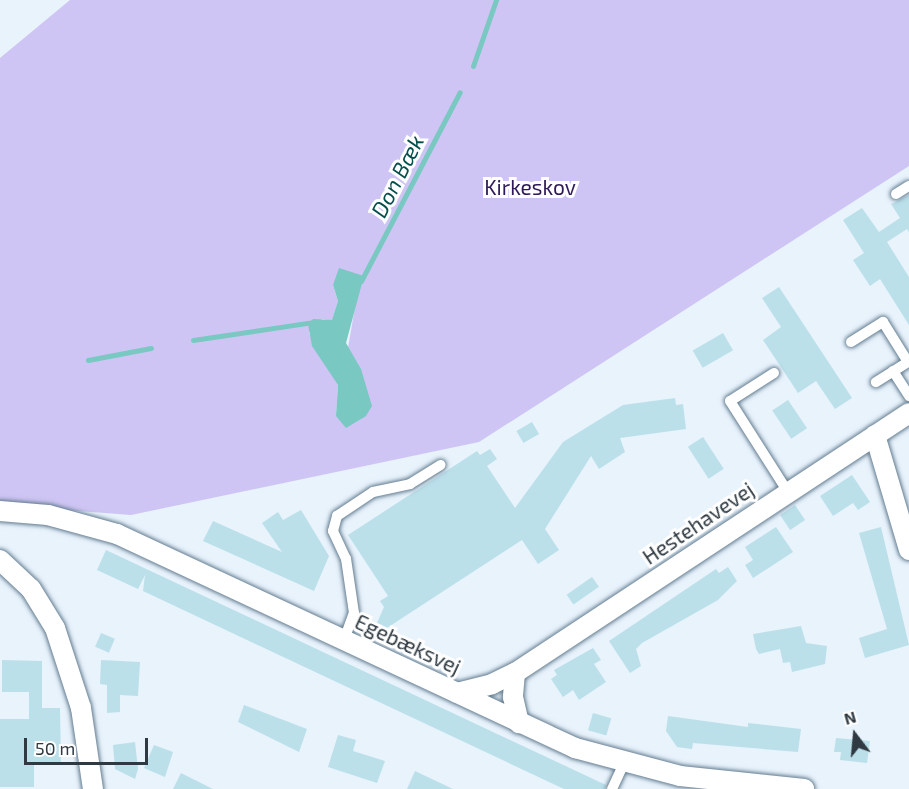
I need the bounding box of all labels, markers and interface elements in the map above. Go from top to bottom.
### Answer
water label: Don Bæk [365,130,429,222]
park label: Kirkeskov [484,174,576,200]
street label: Hestehavevej [638,477,758,569]
street label: Egebæksvej [351,609,465,679]
north arrow [825,705,885,765]
text: N [842,706,858,728]
scale bar [27,726,152,764]
text: 50 m [35,737,75,759]

